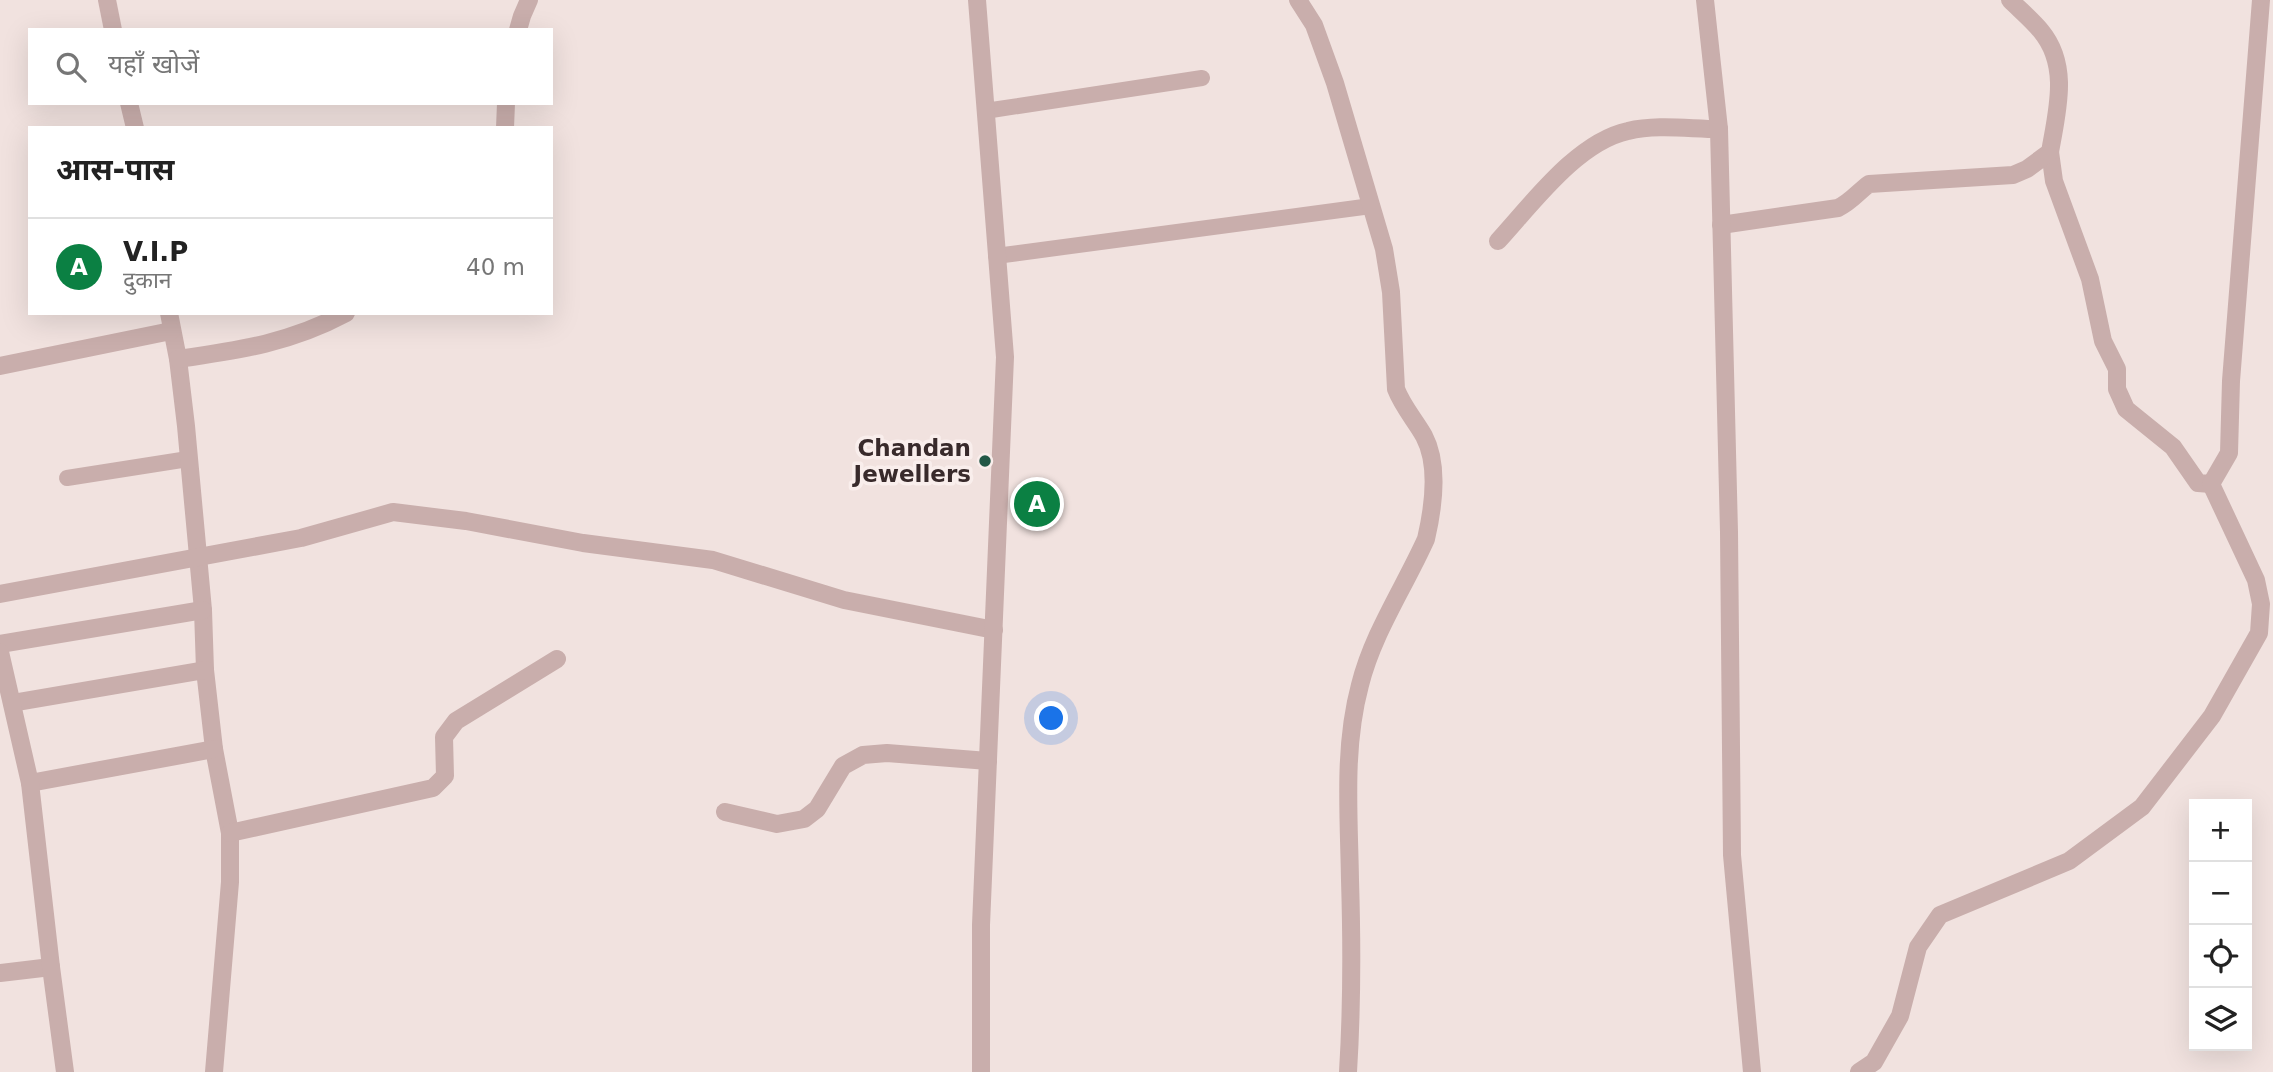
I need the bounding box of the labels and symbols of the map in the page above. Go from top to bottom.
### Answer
place label: Chandan Jewellers [852,435,971,487]
marker: Chandan Jewellers [977,453,993,469]
pin: A [1014,478,1060,530]
your location [1034,701,1068,735]

